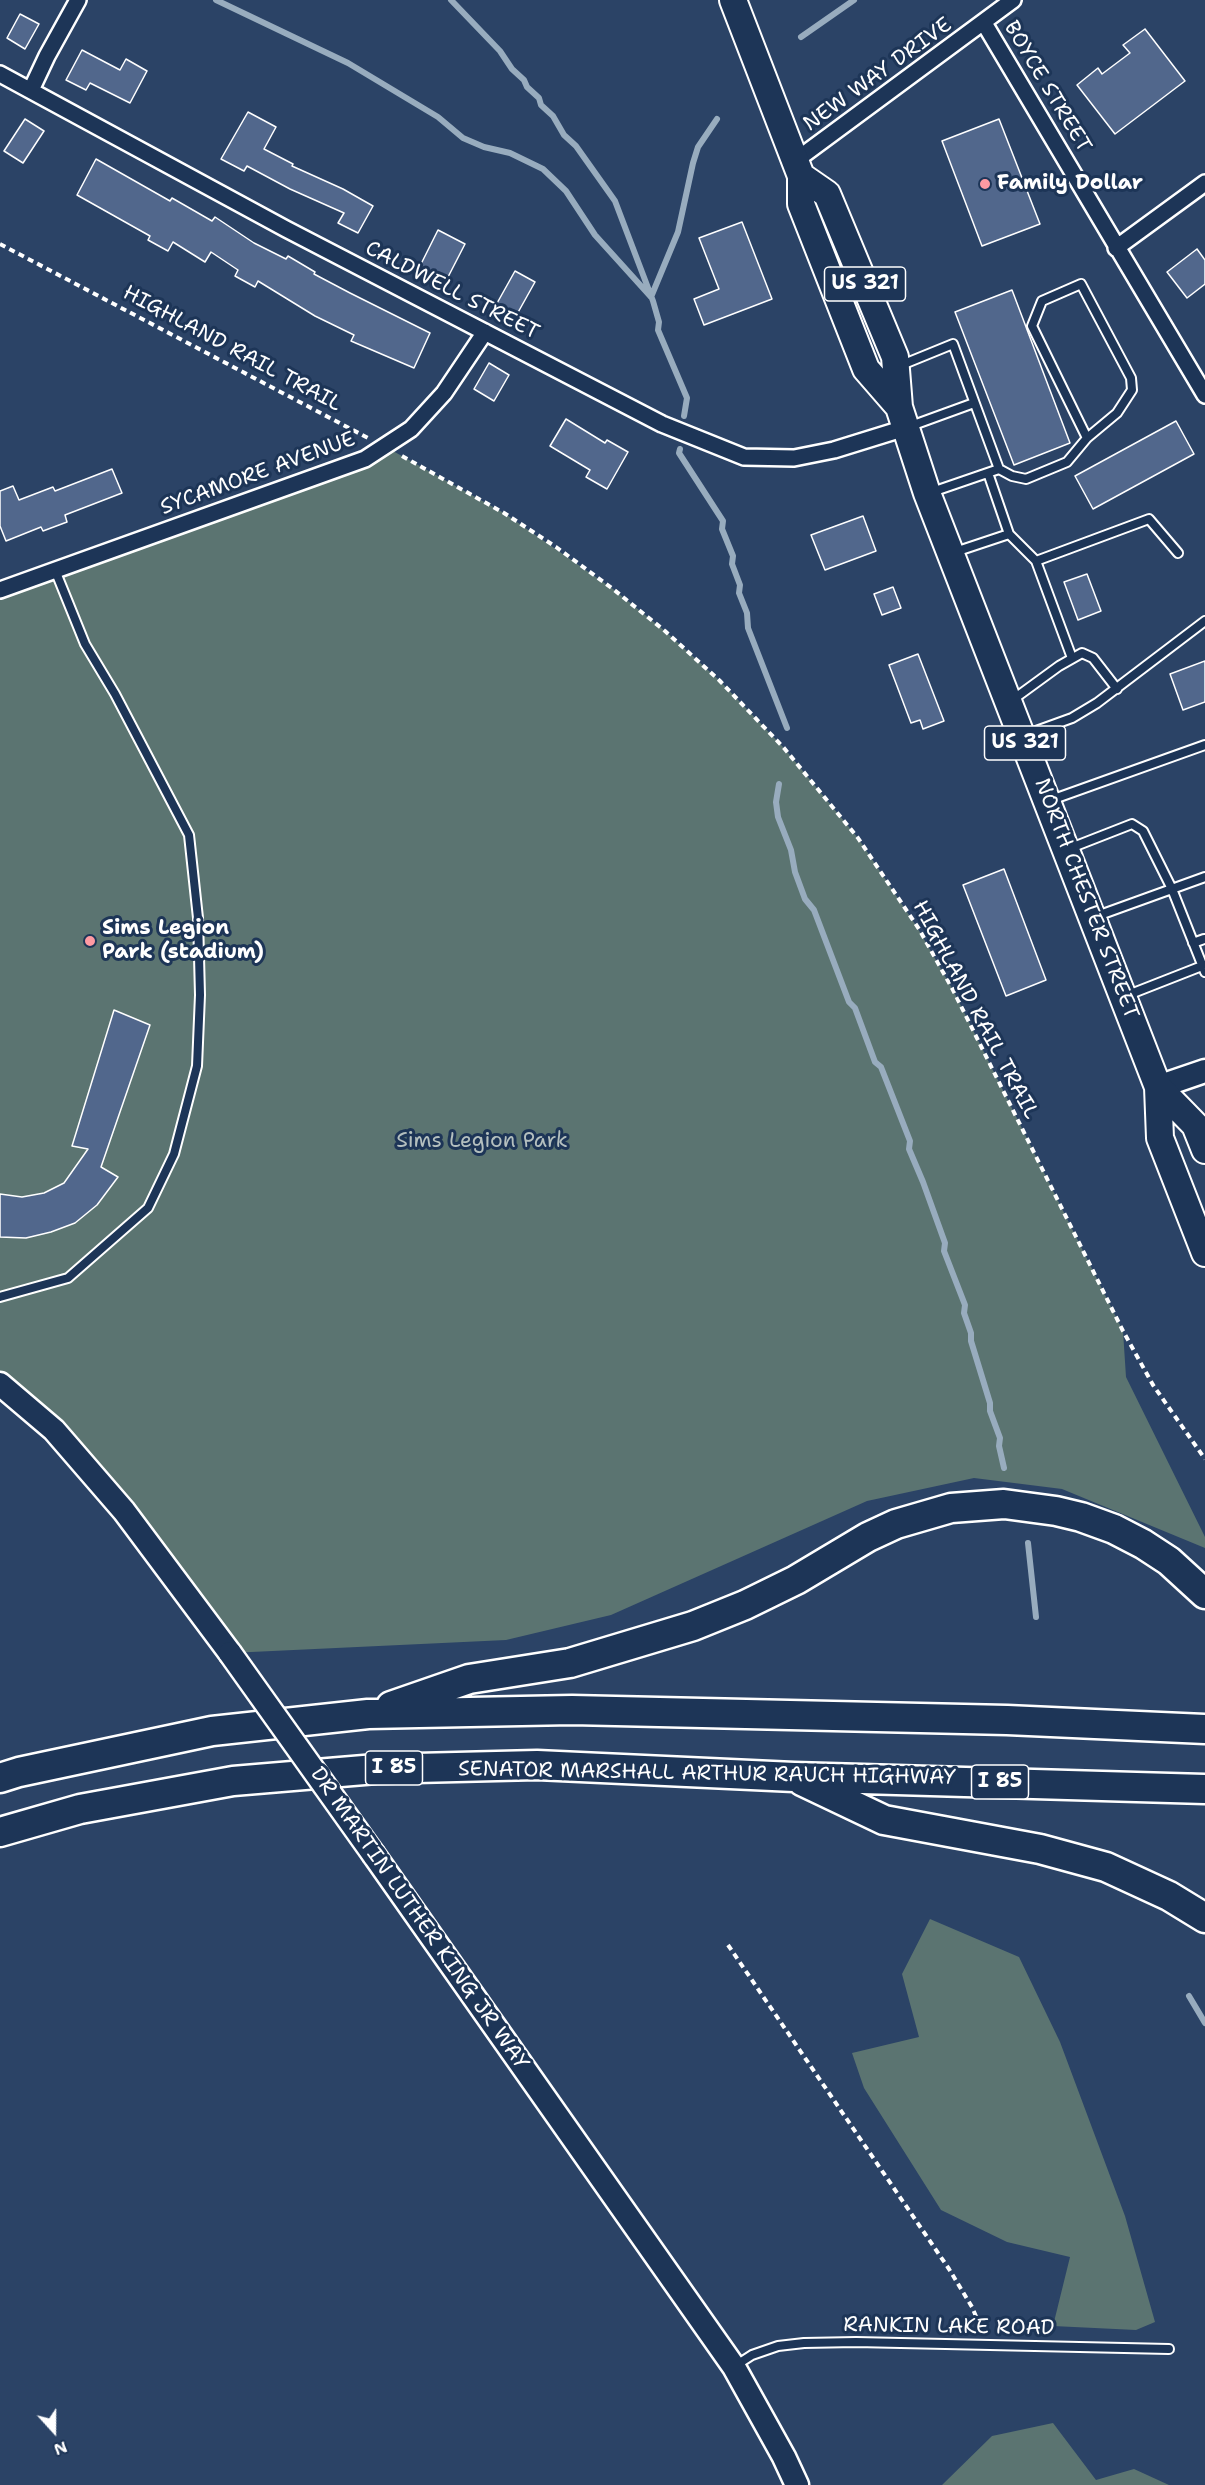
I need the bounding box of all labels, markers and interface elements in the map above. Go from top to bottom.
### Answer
street label: NEW WAY DRIVE [799,13,957,137]
street label: BOYCE STREET [998,17,1096,157]
place label: Family Dollar [997,171,1143,197]
marker: Family Dollar [978,177,992,191]
street label: CALDWELL STREET [361,236,543,346]
road number: US 321 [824,267,906,301]
street label: HIGHLAND RAIL TRAIL [118,281,346,417]
street label: SYCAMORE AVENUE [157,427,359,521]
road number: US 321 [984,726,1066,760]
street label: NORTH CHESTER STREET [1028,775,1144,1023]
street label: HIGHLAND RAIL TRAIL [907,896,1043,1124]
place label: Sims Legion Park (stadium) [102,916,264,966]
marker: Sims Legion Park (stadium) [83,934,97,948]
park label: Sims Legion Park [396,1129,568,1155]
road number: I 85 [366,1751,422,1785]
street label: SENATOR MARSHALL ARTHUR RAUCH HIGHWAY [458,1757,956,1791]
street label: DR MARTIN LUTHER KING JR WAY [304,1763,534,2075]
road number: I 85 [972,1765,1028,1799]
street label: RANKIN LAKE ROAD [843,2313,1055,2341]
north arrow [24,2401,84,2461]
text: N [51,2436,70,2460]

